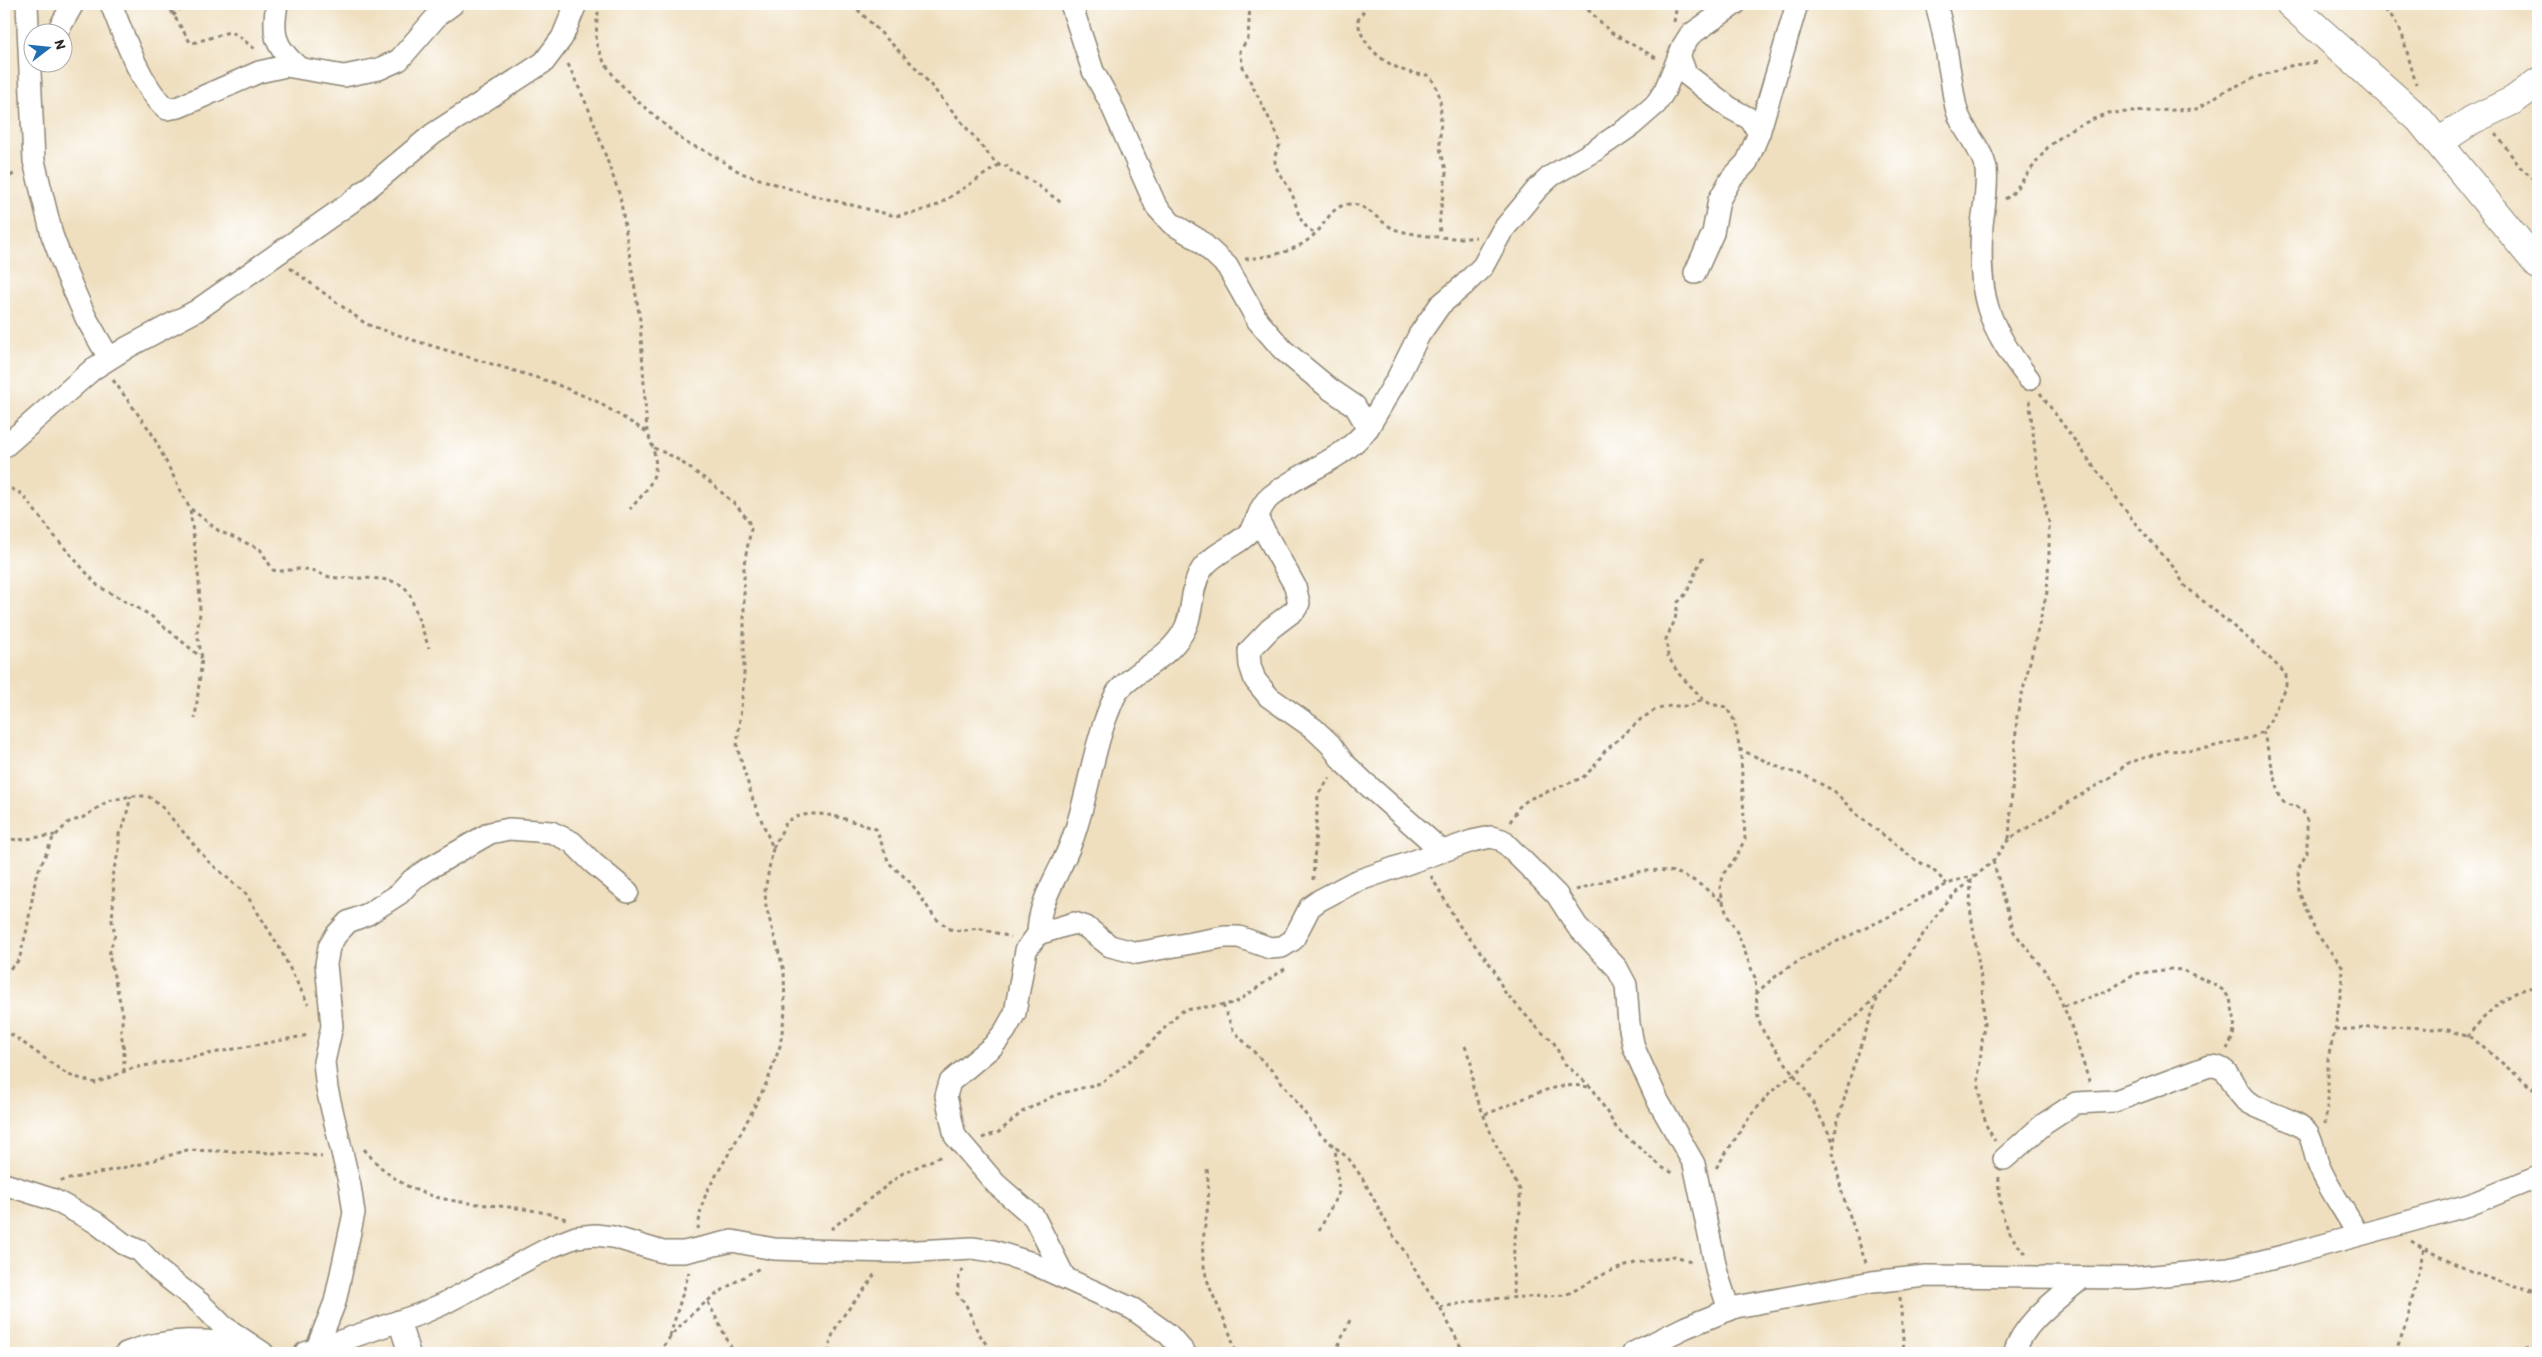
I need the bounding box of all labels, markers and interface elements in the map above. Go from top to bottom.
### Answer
north arrow [22,22,72,72]
text: N [51,38,69,51]

